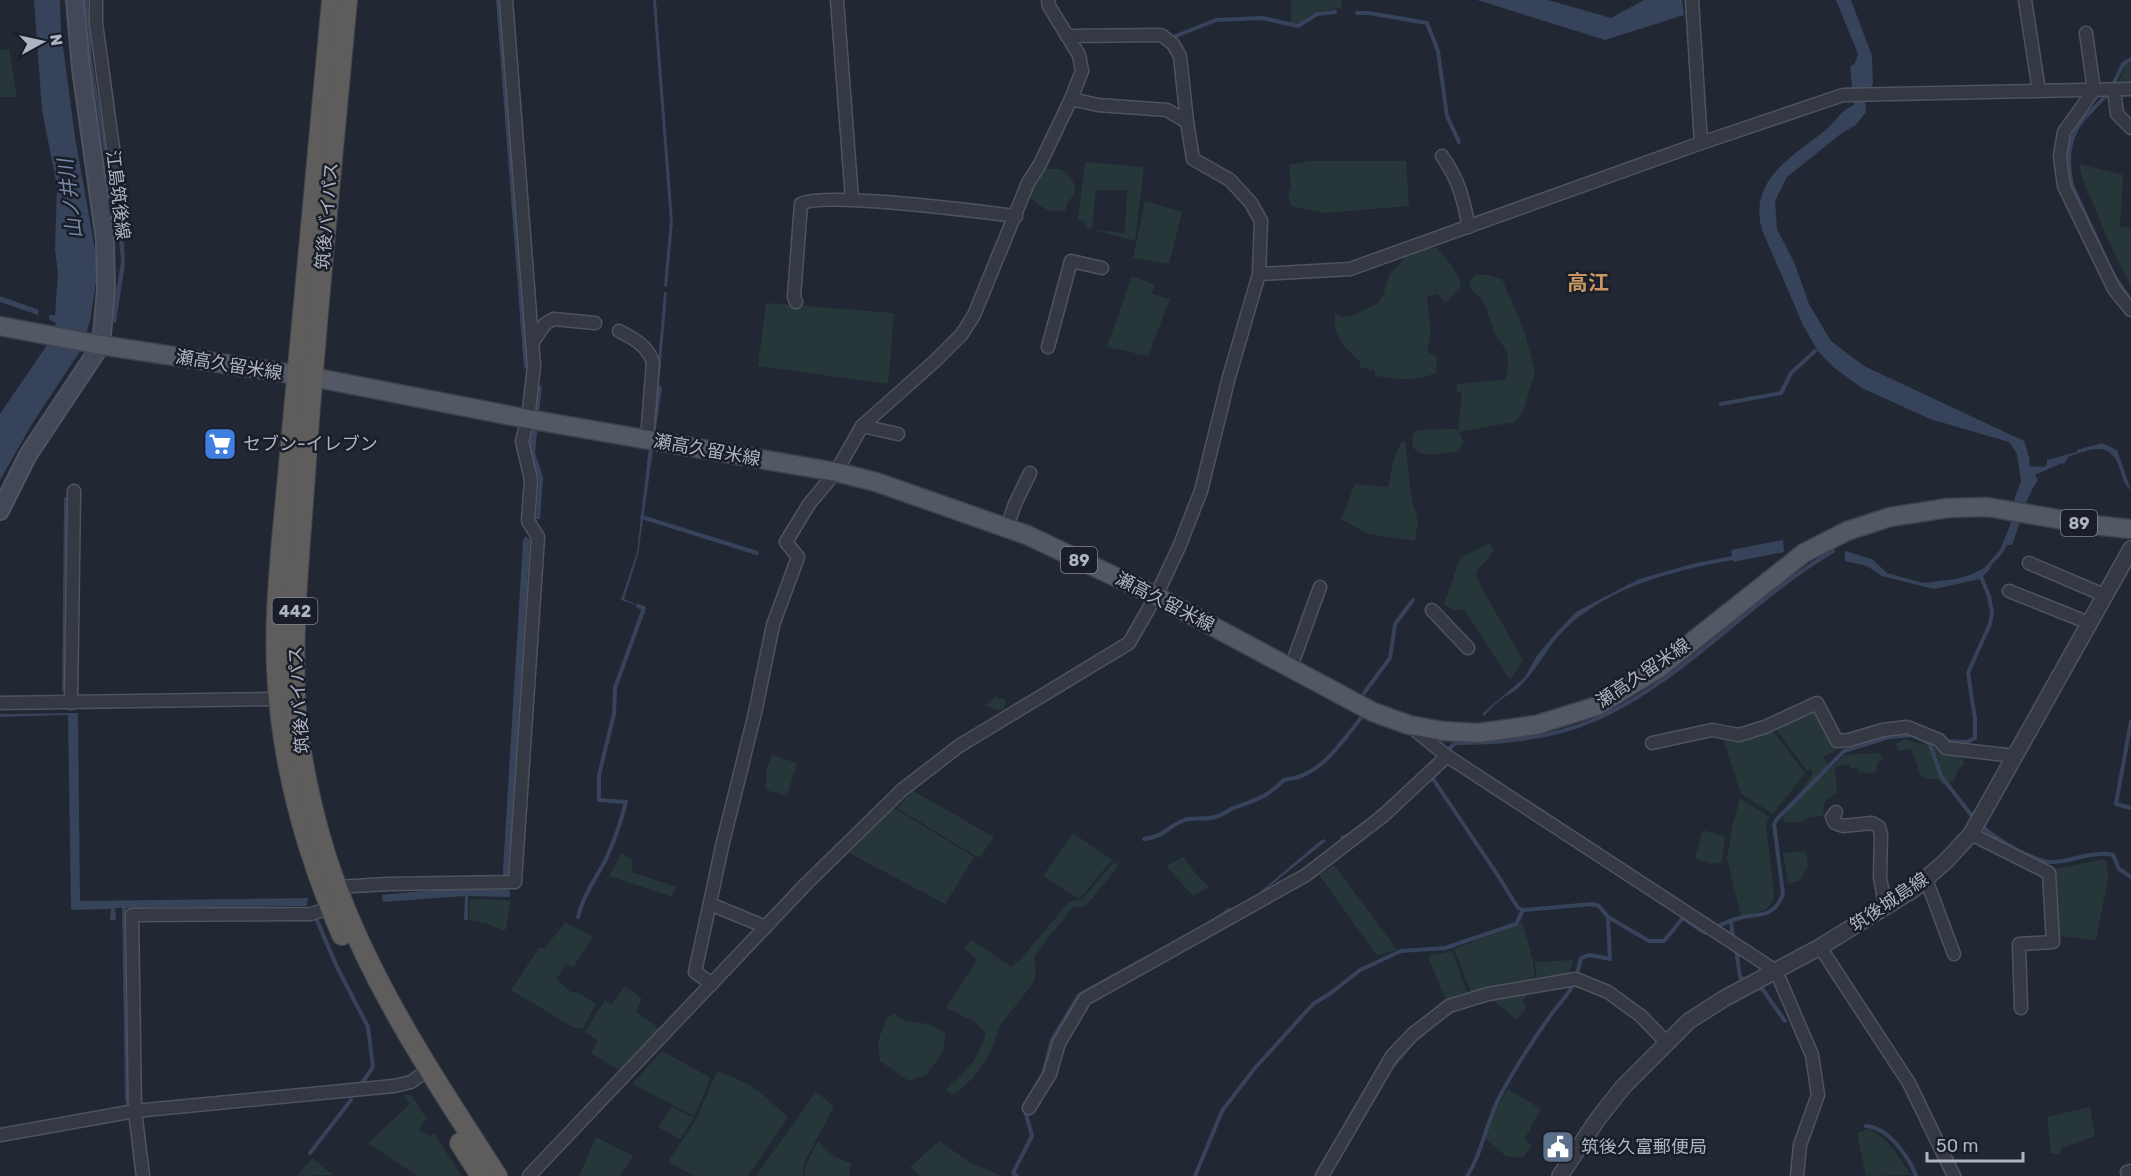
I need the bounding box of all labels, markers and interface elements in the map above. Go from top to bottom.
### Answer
north arrow [12,12,72,72]
text: N [46,33,67,47]
street label: 江島筑後線 [102,149,134,241]
water label: 山ノ井川 [53,156,87,240]
street label: 筑後バイパス [311,161,343,271]
district label: 高江 [1567,270,1609,295]
street label: 瀬高久留米線 [174,346,284,384]
supermarket icon: セブン-イレブン [202,426,238,462]
street label: 瀬高久留米線 [652,430,762,470]
place label: セブン-イレブン [243,433,378,455]
road number: 89 [2061,510,2097,536]
road number: 89 [1061,547,1097,573]
street label: 瀬高久留米線 [1112,568,1218,636]
road number: 442 [272,598,318,624]
street label: 瀬高久留米線 [1592,634,1694,712]
street label: 筑後バイパス [284,646,314,754]
street label: 筑後城島線 [1846,868,1932,936]
scale bar [1927,1125,2023,1163]
public building icon: 筑後久富郵便局 [1540,1129,1576,1165]
text: 50 m [1936,1135,1979,1157]
place label: 筑後久富郵便局 [1581,1136,1707,1158]

